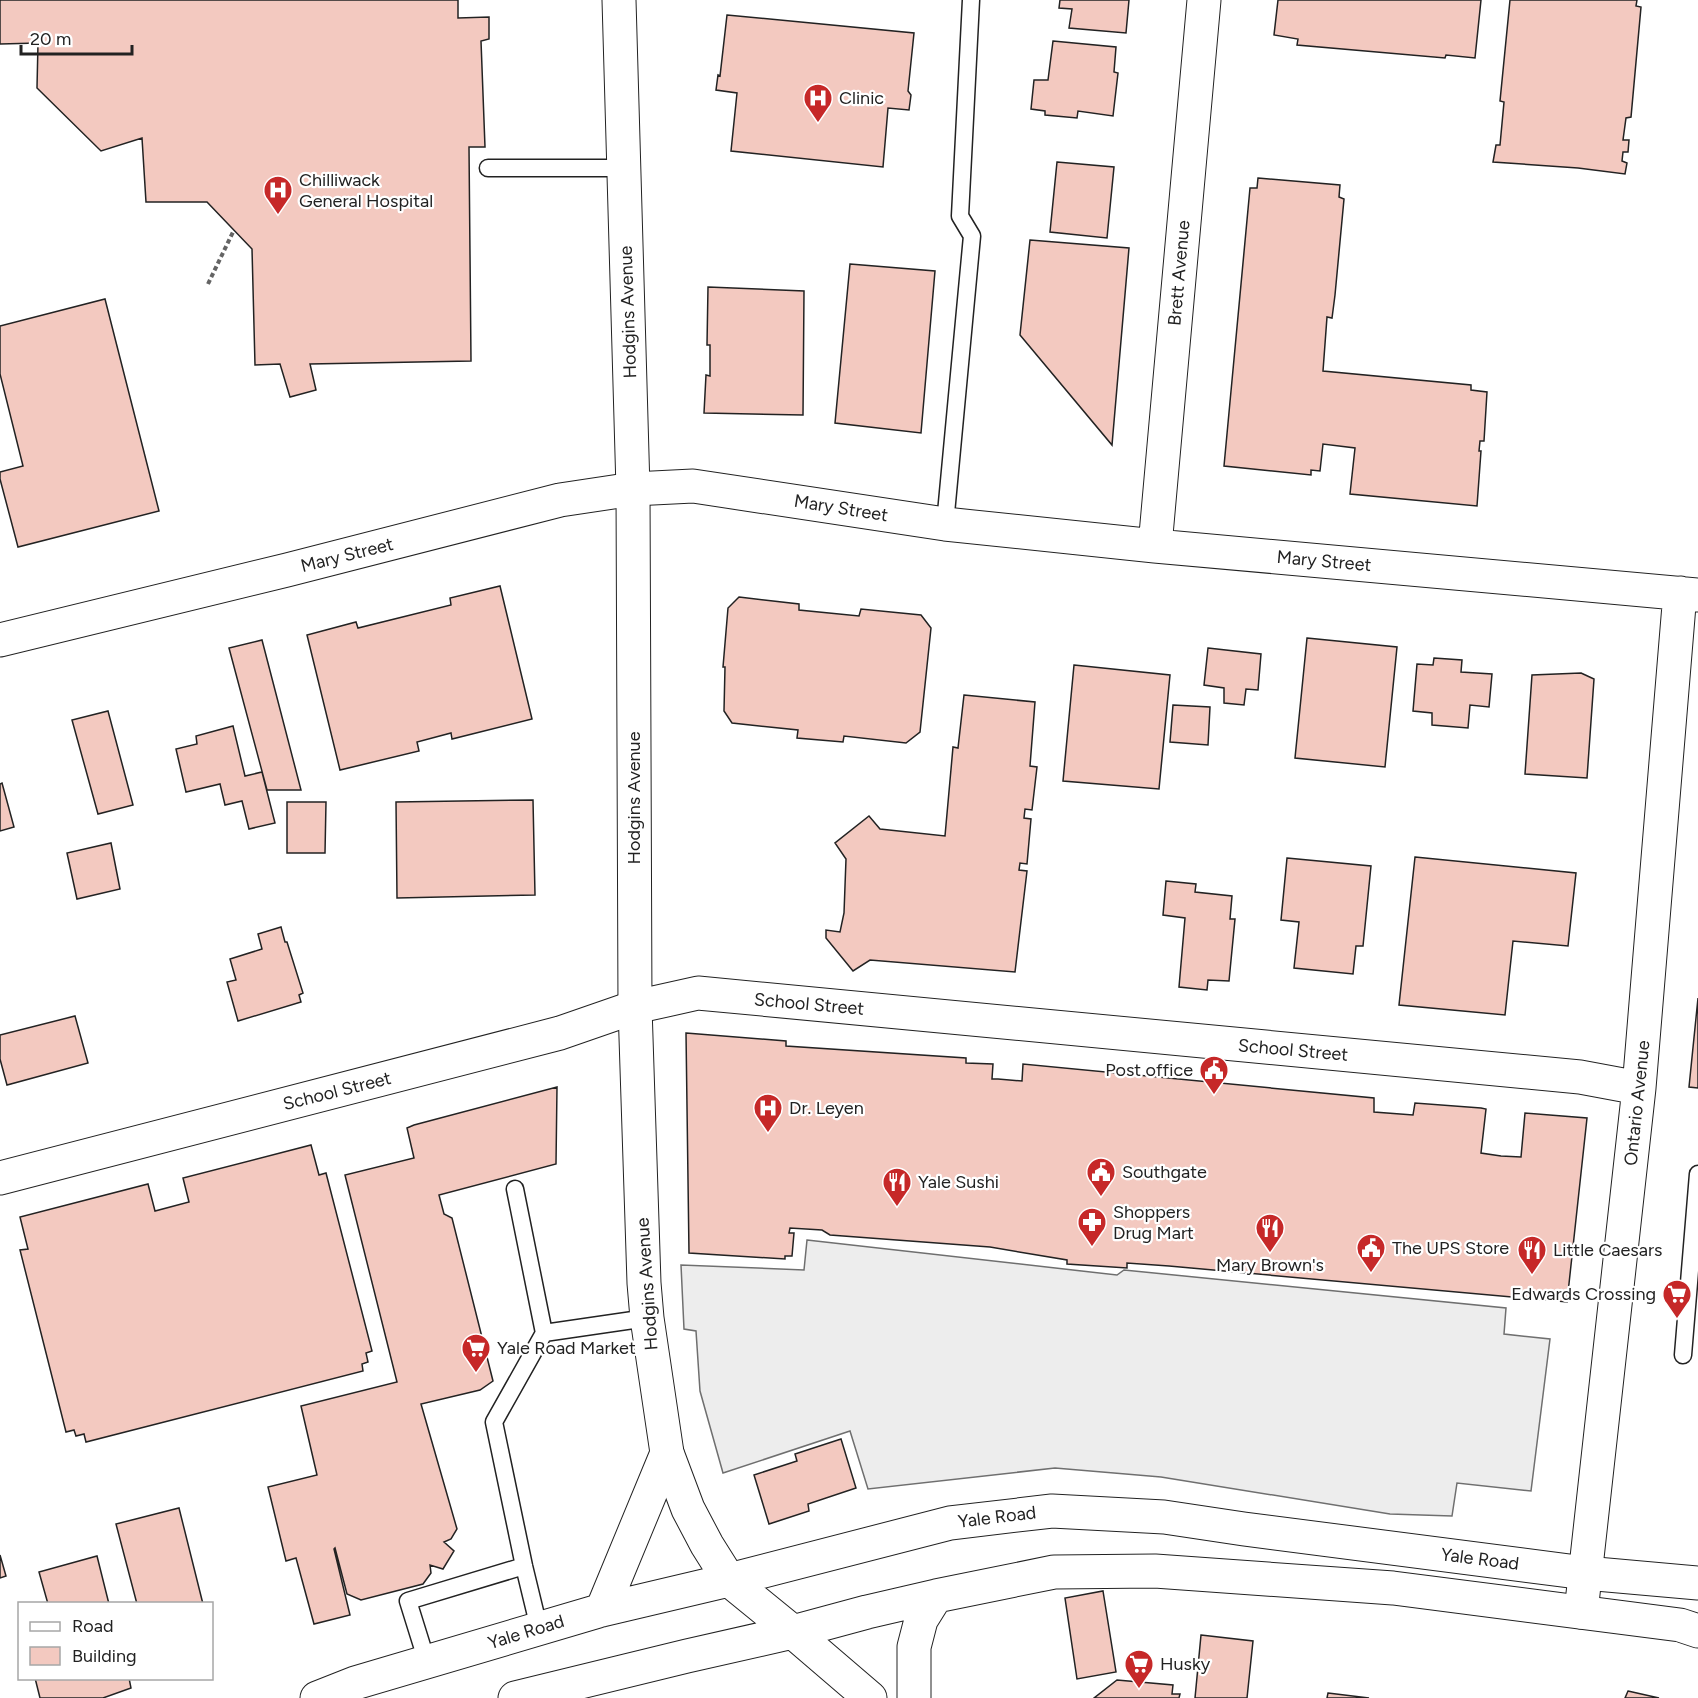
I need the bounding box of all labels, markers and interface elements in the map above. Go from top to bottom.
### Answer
scale bar [21,18,132,56]
text: 20 m [30,28,71,50]
hospital icon: Clinic [802,82,834,124]
place label: Clinic [839,87,884,109]
place label: Chilliwack General Hospital [299,169,433,212]
hospital icon: Chilliwack General Hospital [262,174,294,216]
street label: Brett Avenue [1163,219,1195,327]
street label: Hodgins Avenue [615,245,641,379]
street label: Mary Street [792,490,890,526]
street label: Mary Street [298,533,396,577]
street label: Mary Street [1276,546,1372,576]
street label: Hodgins Avenue [623,731,645,865]
street label: School Street [753,988,865,1020]
street label: School Street [1237,1034,1349,1066]
street label: Ontario Avenue [1619,1039,1655,1167]
public building icon: Post office [1198,1054,1230,1096]
place label: Post office [1105,1059,1193,1081]
street label: School Street [281,1067,393,1115]
hospital icon: Dr. Leyen [752,1092,784,1134]
place label: Dr. Leyen [789,1097,864,1119]
public building icon: Southgate [1085,1156,1117,1198]
place label: Southgate [1122,1161,1207,1183]
restaurant icon: Yale Sushi [881,1166,913,1208]
place label: Yale Sushi [918,1171,999,1193]
place label: Shoppers Drug Mart [1113,1201,1194,1244]
pharmacy icon: Shoppers Drug Mart [1076,1206,1108,1248]
restaurant icon: Mary Brown's [1254,1212,1286,1254]
street label: Hodgins Avenue [631,1217,663,1351]
public building icon: The UPS Store [1355,1232,1387,1274]
restaurant icon: Little Caesars [1516,1234,1548,1276]
place label: The UPS Store [1392,1237,1509,1259]
place label: Little Caesars [1553,1239,1662,1261]
place label: Mary Brown's [1216,1254,1324,1276]
supermarket icon: Edwards Crossing [1661,1278,1693,1320]
place label: Edwards Crossing [1511,1283,1656,1305]
supermarket icon: Yale Road Market [460,1332,492,1374]
place label: Yale Road Market [497,1337,636,1359]
street label: Yale Road [957,1501,1037,1533]
street label: Yale Road [1440,1543,1520,1575]
legend [18,1602,213,1680]
street label: Yale Road [485,1610,567,1654]
text: Road [72,1615,113,1637]
text: Building [72,1645,137,1667]
supermarket icon: Husky [1123,1648,1155,1690]
place label: Husky [1160,1653,1211,1675]

